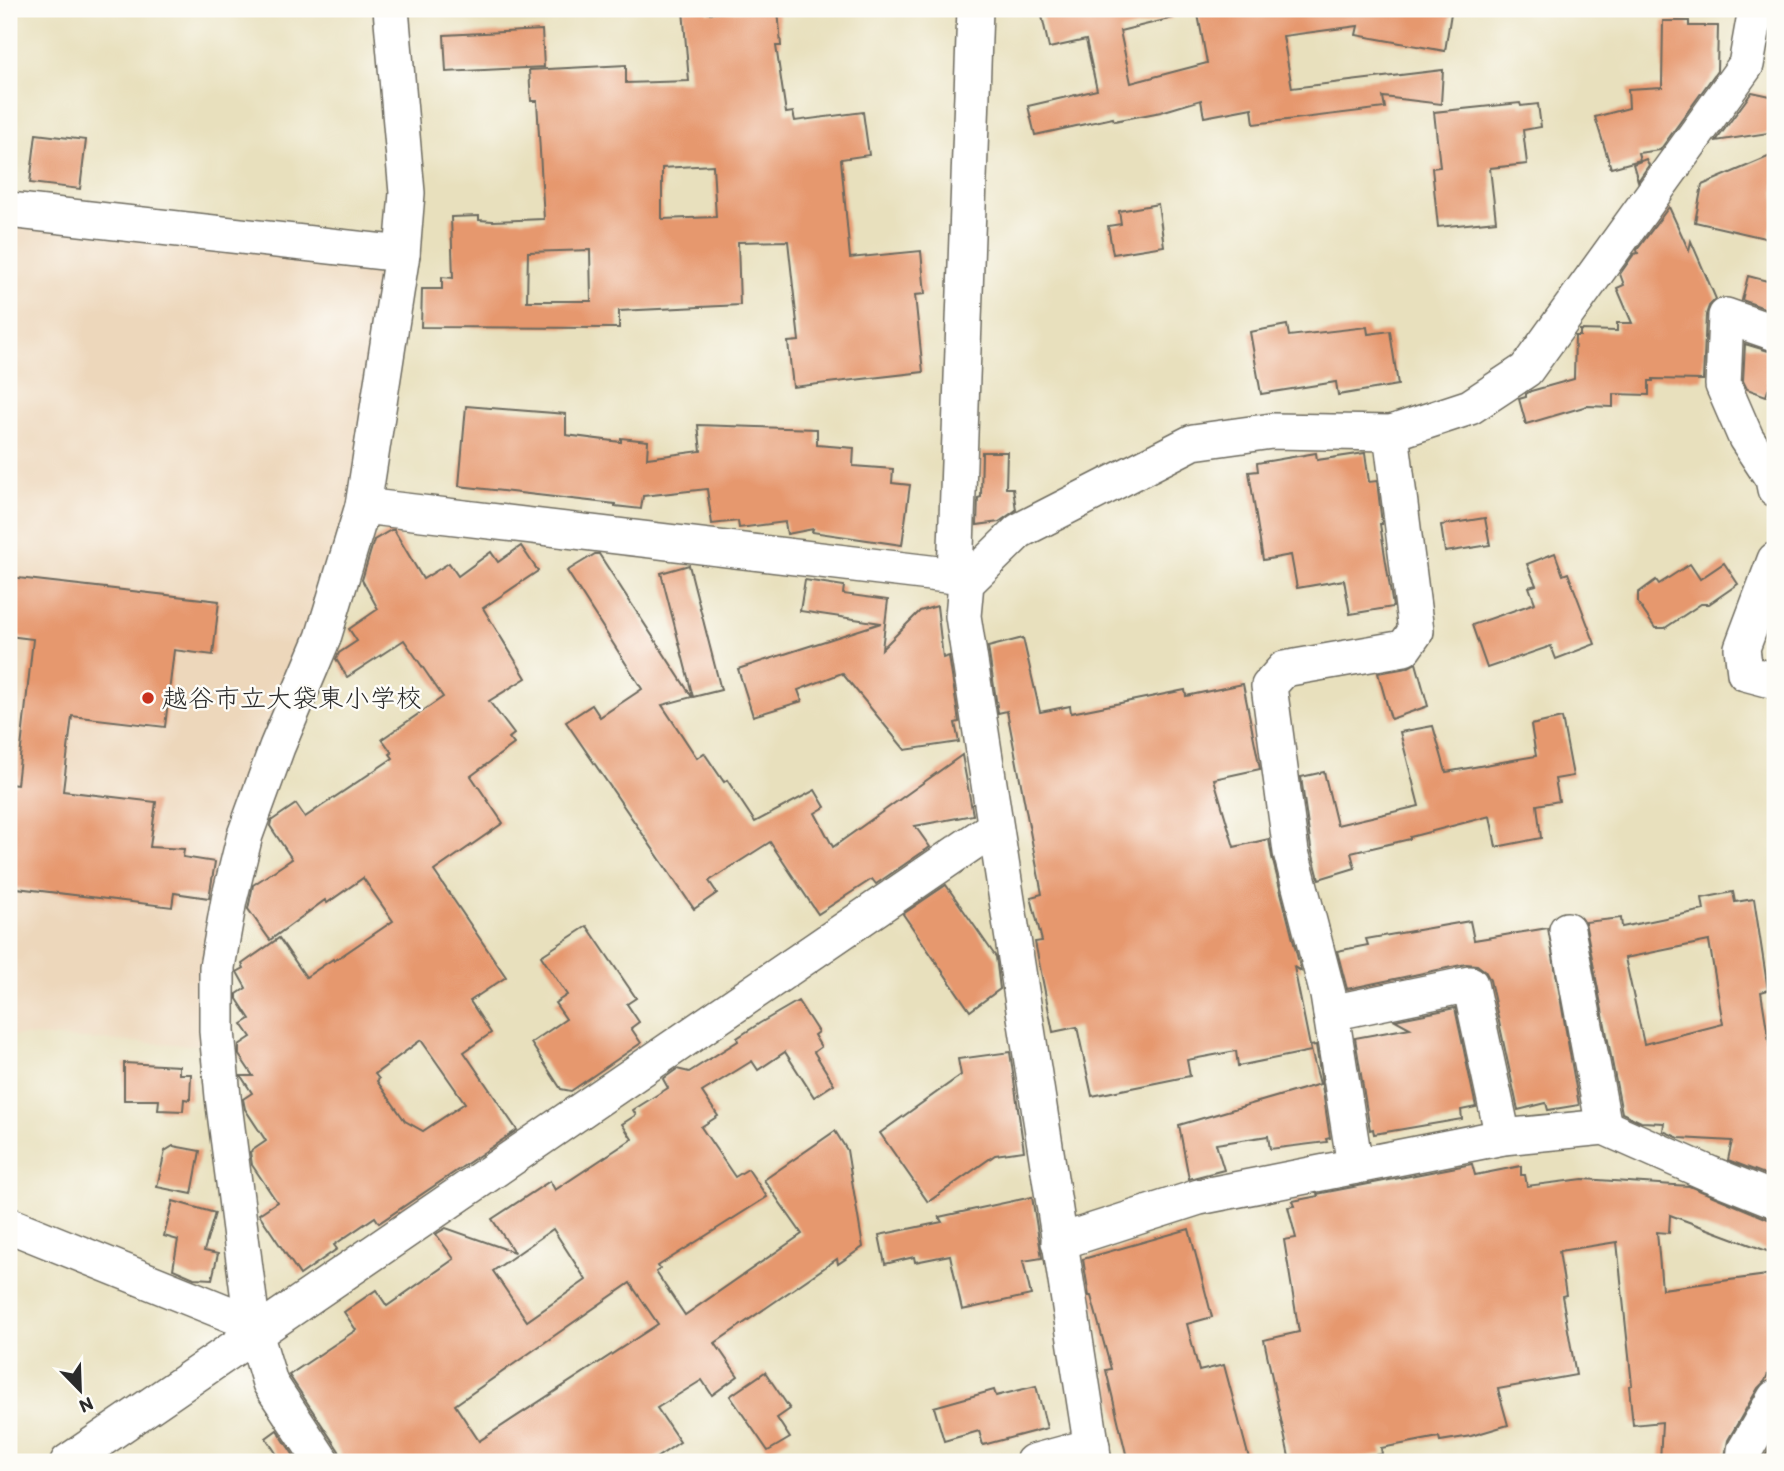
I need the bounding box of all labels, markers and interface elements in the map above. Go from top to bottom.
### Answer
place label: 越谷市立大袋東小学校 [162,682,422,714]
marker: 越谷市立大袋東小学校 [140,690,156,706]
north arrow [46,1356,116,1426]
text: N [76,1392,97,1418]

